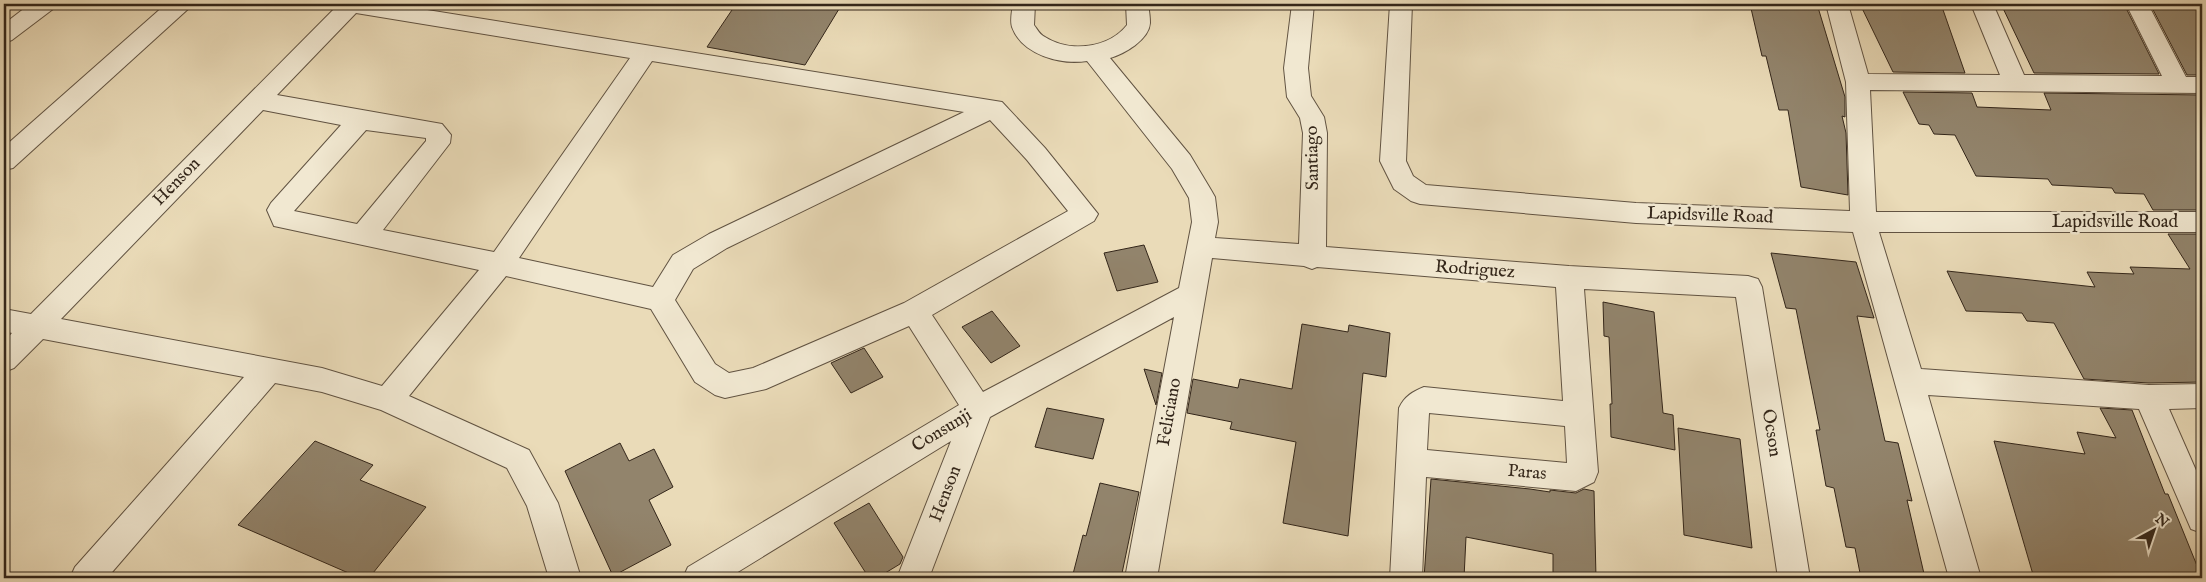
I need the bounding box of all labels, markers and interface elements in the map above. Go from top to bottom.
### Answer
street label: Santiago [1301,125,1325,191]
street label: Henson [148,153,206,211]
street label: Lapidsville Road [1646,202,1774,230]
street label: Lapidsville Road [2052,211,2179,234]
street label: Rodriguez [1434,256,1516,284]
street label: Feliciano [1153,376,1187,448]
street label: Consunji [908,404,977,458]
street label: Ocson [1756,407,1786,459]
street label: Paras [1507,460,1547,486]
street label: Henson [925,462,967,525]
north arrow [2128,504,2178,554]
text: N [2151,509,2172,532]

